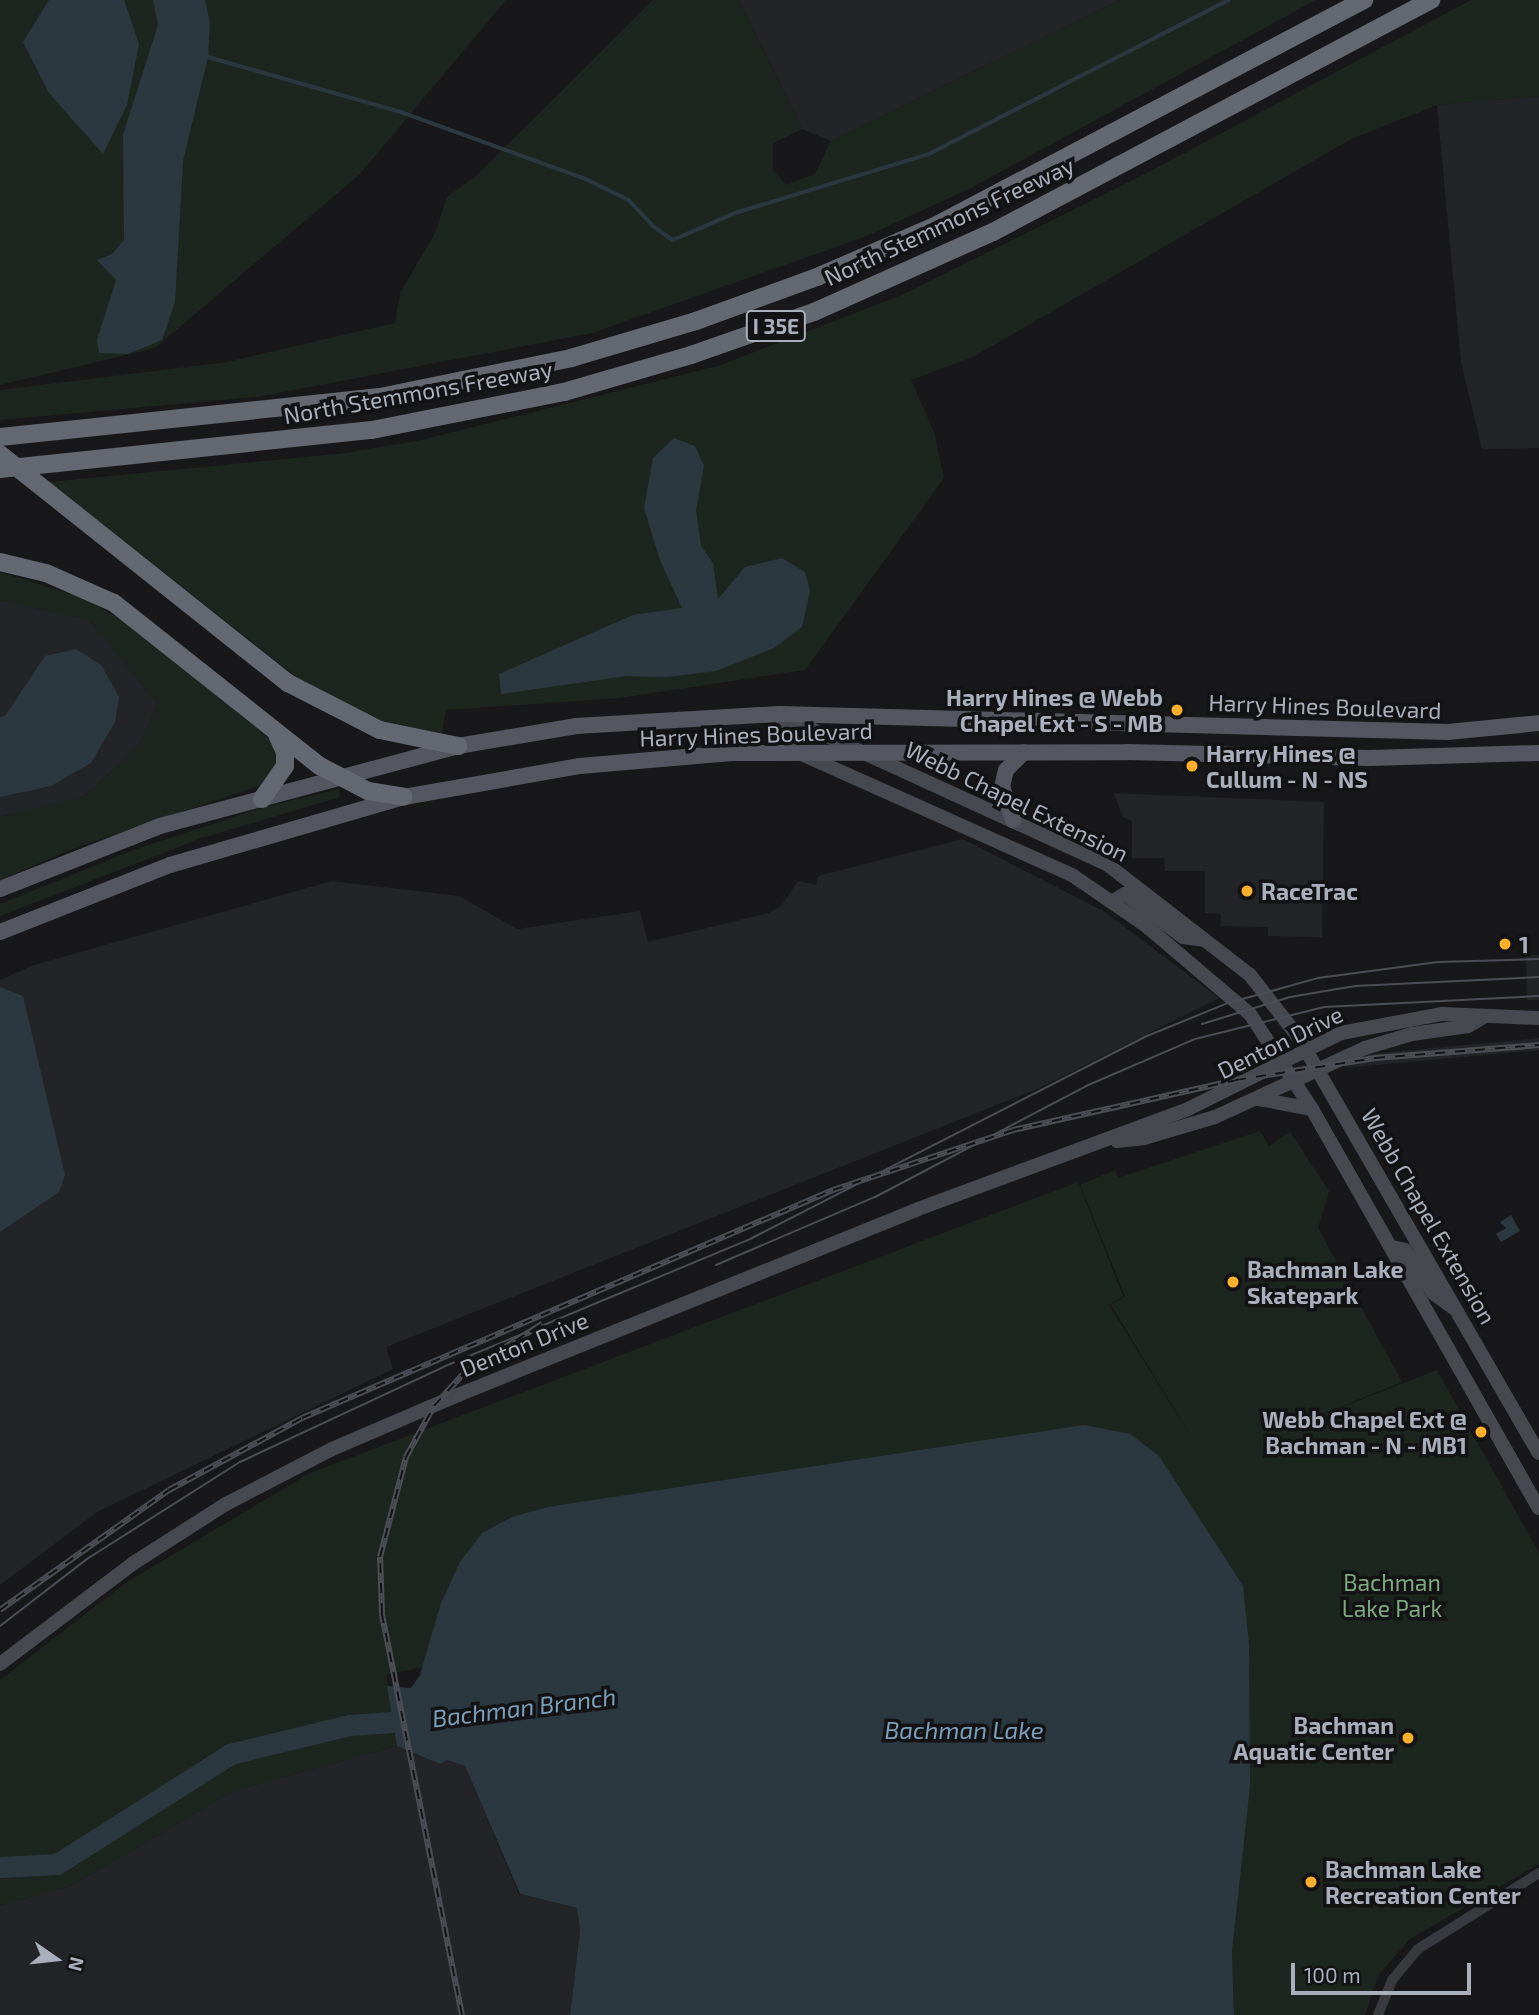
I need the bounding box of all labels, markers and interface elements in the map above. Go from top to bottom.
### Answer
street label: North Stemmons Freeway [820,151,1078,291]
road number: I 35E [744,308,808,344]
street label: North Stemmons Freeway [281,355,555,429]
place label: Harry Hines @ Webb Chapel Ext - S - MB [945,683,1163,737]
street label: Harry Hines Boulevard [1208,688,1442,724]
marker: Harry Hines @ Webb Chapel Ext - S - MB [1169,702,1185,718]
street label: Harry Hines Boulevard [639,716,873,752]
street label: Webb Chapel Extension [901,735,1133,867]
place label: Harry Hines @ Cullum - N - NS [1206,739,1368,793]
marker: Harry Hines @ Cullum - N - NS [1184,758,1200,774]
place label: RaceTrac [1261,877,1358,905]
marker: RaceTrac [1239,883,1255,899]
place label: 1 [1519,930,1529,958]
marker: 1 [1497,936,1513,952]
street label: Denton Drive [1213,1000,1347,1084]
street label: Webb Chapel Extension [1356,1103,1502,1329]
place label: Bachman Lake Skatepark [1247,1255,1403,1309]
marker: Bachman Lake Skatepark [1225,1274,1241,1290]
street label: Denton Drive [456,1306,592,1382]
place label: Webb Chapel Ext @ Bachman - N - MB1 [1262,1405,1467,1459]
marker: Webb Chapel Ext @ Bachman - N - MB1 [1473,1424,1489,1440]
park label: Bachman Lake Park [1342,1568,1442,1622]
water label: Bachman Branch [430,1681,618,1733]
place label: Bachman Aquatic Center [1234,1711,1394,1765]
water label: Bachman Lake [884,1716,1044,1744]
marker: Bachman Aquatic Center [1400,1730,1416,1746]
place label: Bachman Lake Recreation Center [1325,1855,1521,1909]
marker: Bachman Lake Recreation Center [1303,1874,1319,1890]
north arrow [21,1924,91,1994]
scale bar [1294,1948,1474,1992]
text: N [64,1955,90,1974]
text: 100 m [1304,1962,1361,1987]

